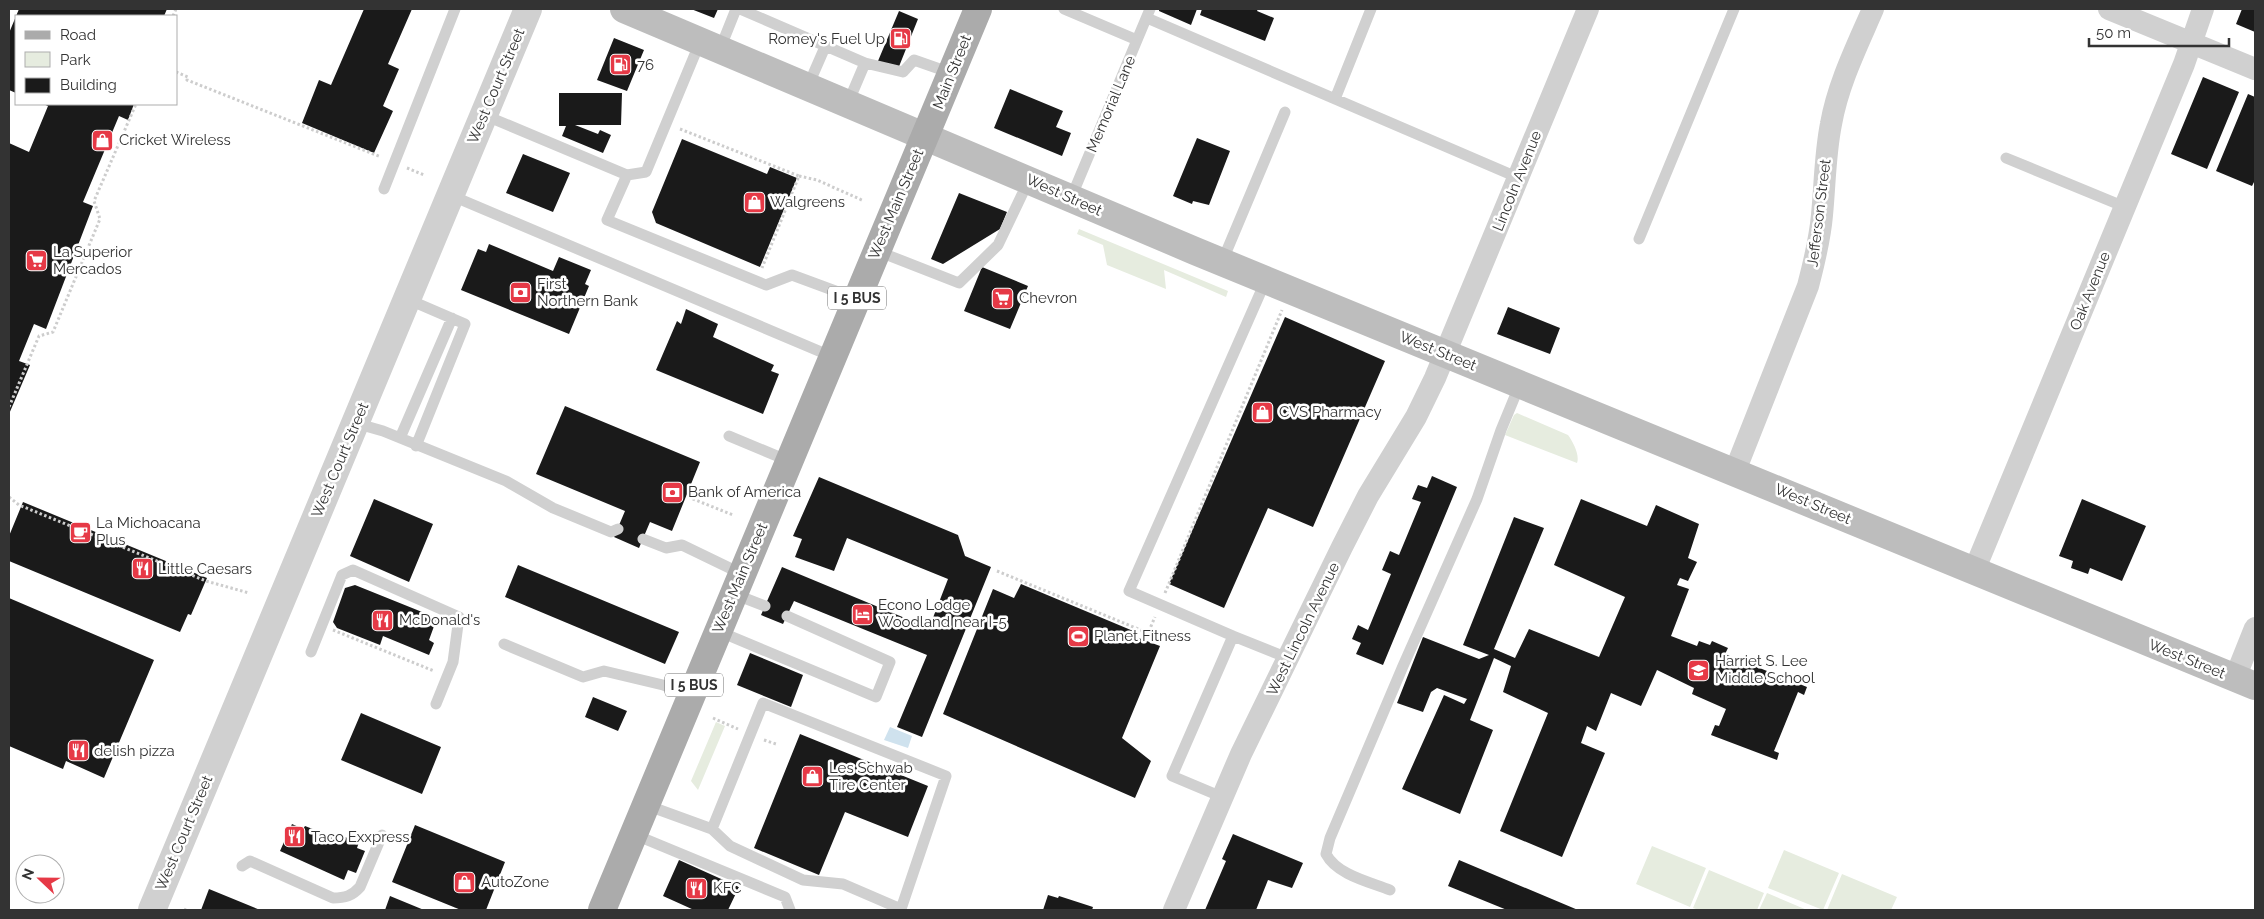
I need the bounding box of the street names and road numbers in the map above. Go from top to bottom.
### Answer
street label: West Court Street [464,26,528,146]
street label: Main Street [929,32,975,112]
street label: Memorial Lane [1083,53,1140,155]
street label: Lincoln Avenue [1489,128,1545,234]
street label: West Main Street [865,146,927,262]
street label: Jefferson Street [1803,158,1835,268]
street label: West Street [1023,170,1105,220]
street label: Oak Avenue [2066,249,2114,333]
road number: I 5 BUS [828,286,886,310]
street label: West Street [1397,327,1479,375]
street label: West Court Street [308,400,372,520]
street label: West Street [1772,480,1854,528]
street label: West Main Street [709,520,771,636]
street label: West Lincoln Avenue [1263,559,1343,699]
street label: West Street [2146,635,2228,683]
road number: I 5 BUS [665,674,723,696]
street label: West Court Street [152,773,216,893]

